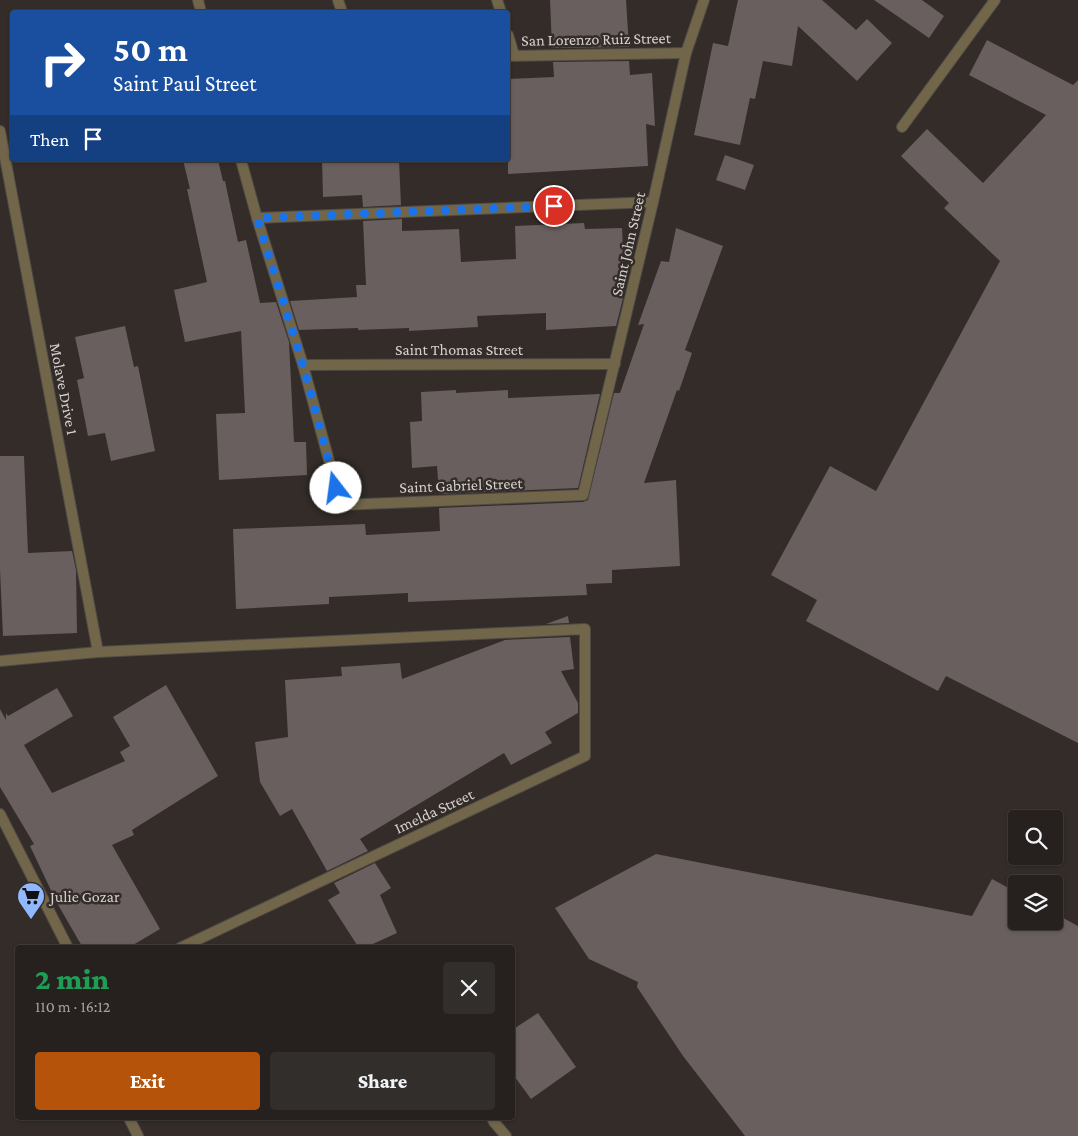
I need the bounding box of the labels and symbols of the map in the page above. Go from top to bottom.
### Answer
street label: San Lorenzo Ruiz Street [521,29,672,49]
pin [533,185,575,227]
street label: Saint John Street [608,190,649,298]
street label: Saint Thomas Street [395,341,524,358]
street label: Molave Drive 1 [47,342,81,436]
position arrow [309,461,361,513]
street label: Saint Gabriel Street [399,474,524,496]
street label: Imelda Street [392,785,477,837]
supermarket icon: Julie Gozar [16,881,46,920]
place label: Julie Gozar [48,888,120,906]

